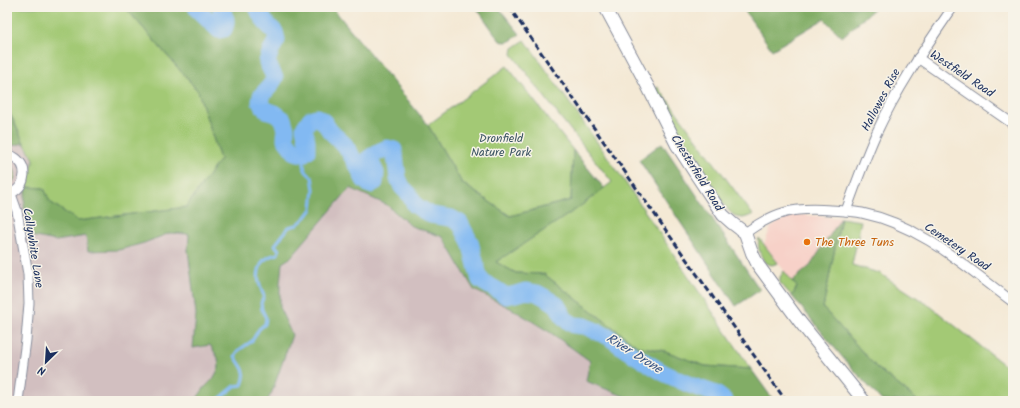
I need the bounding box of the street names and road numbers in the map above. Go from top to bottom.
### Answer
street label: Westfield Road [926,45,999,103]
street label: Hallowes Rise [856,65,906,135]
street label: Chesterfield Road [666,131,729,216]
street label: Callywhite Lane [17,207,49,290]
street label: Cemetery Road [920,218,995,277]

